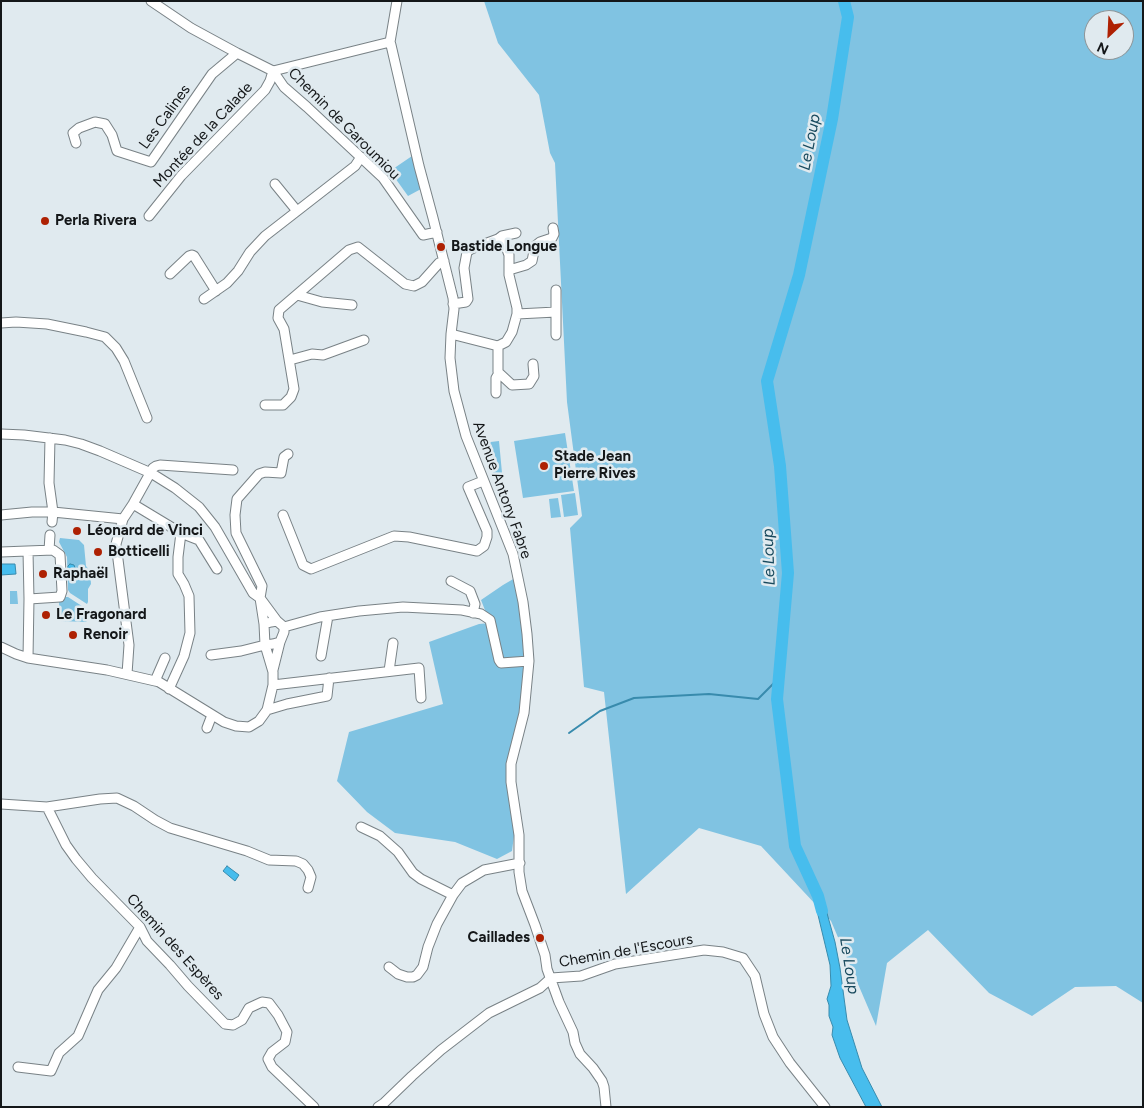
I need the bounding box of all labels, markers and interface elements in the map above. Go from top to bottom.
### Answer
north arrow [1084,10,1134,60]
text: N [1094,38,1111,58]
street label: Chemin de Garoumiou [284,64,404,184]
street label: Montée de la Calade [150,79,256,191]
street label: Les Calines [136,81,194,153]
water label: Le Loup [795,112,825,172]
place label: Perla Rivera [55,212,137,230]
marker: Perla Rivera [39,215,51,227]
place label: Bastide Longue [451,238,557,256]
marker: Bastide Longue [435,241,447,253]
street label: Avenue Antony Fabre [469,419,535,561]
place label: Stade Jean Pierre Rives [554,448,636,483]
marker: Stade Jean Pierre Rives [538,460,550,472]
place label: Léonard de Vinci [87,522,203,540]
marker: Léonard de Vinci [71,525,83,537]
water label: Le Loup [758,528,780,586]
place label: Botticelli [108,543,170,561]
marker: Botticelli [92,546,104,558]
place label: Raphaël [53,565,108,583]
marker: Raphaël [37,568,49,580]
place label: Le Fragonard [56,606,147,624]
marker: Le Fragonard [40,609,52,621]
place label: Renoir [83,626,128,644]
marker: Renoir [67,629,79,641]
street label: Chemin des Espères [123,890,227,1004]
place label: Caillades [468,929,530,947]
street label: Chemin de l'Escours [558,930,694,972]
marker: Caillades [534,932,546,944]
water label: Le Loup [835,936,863,996]

